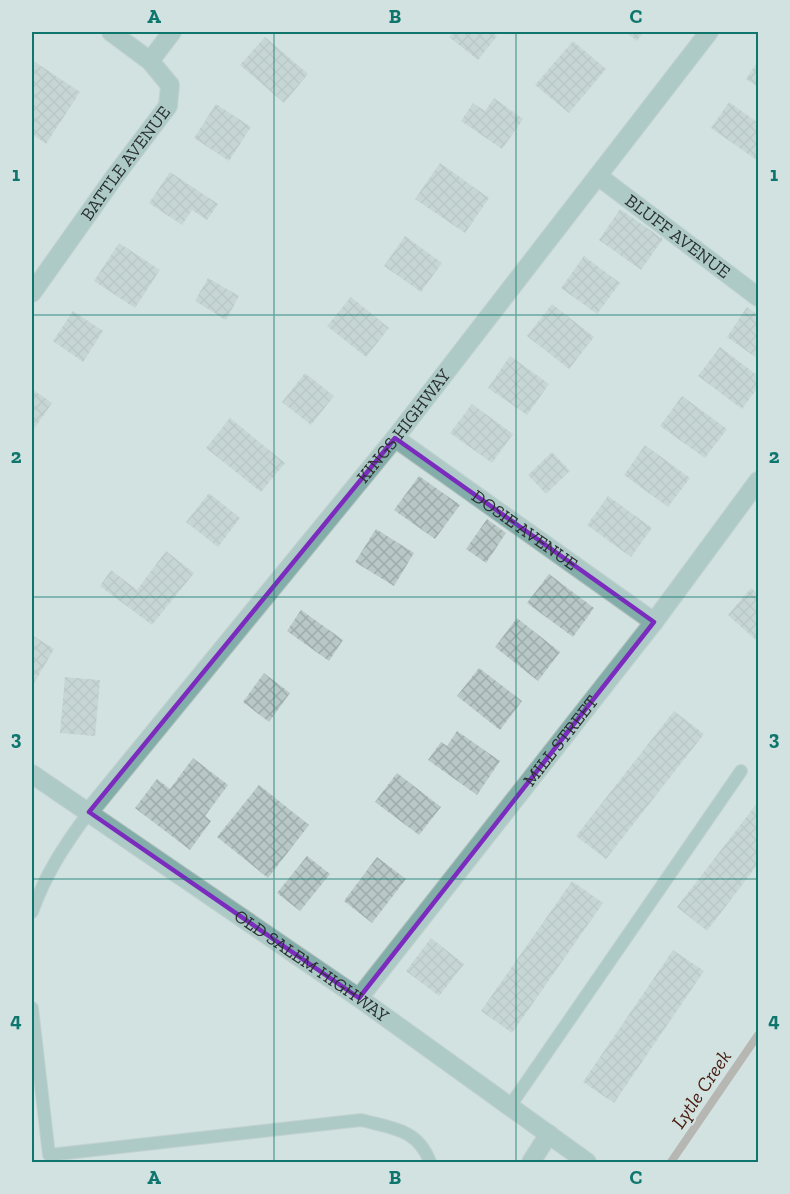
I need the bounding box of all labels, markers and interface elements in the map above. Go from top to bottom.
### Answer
text: A [147,4,161,28]
text: B [389,4,401,28]
text: C [630,4,643,28]
street label: BATTLE AVENUE [76,102,175,225]
text: 1 [12,162,20,186]
text: 1 [770,162,778,186]
street label: BLUFF AVENUE [621,189,735,283]
street label: KINGS HIGHWAY [352,365,455,487]
text: 2 [11,444,22,468]
text: 2 [769,444,780,468]
street label: DOSIE AVENUE [467,485,582,575]
street label: MILL STREET [518,691,603,790]
text: 3 [11,726,22,750]
text: 3 [769,726,780,750]
street label: OLD SALEM HIGHWAY [230,905,393,1027]
text: 4 [10,1008,22,1032]
text: 4 [768,1008,780,1032]
water label: Lytle Creek [666,1045,736,1133]
text: A [147,1165,161,1189]
text: B [389,1165,401,1189]
text: C [630,1165,643,1189]

